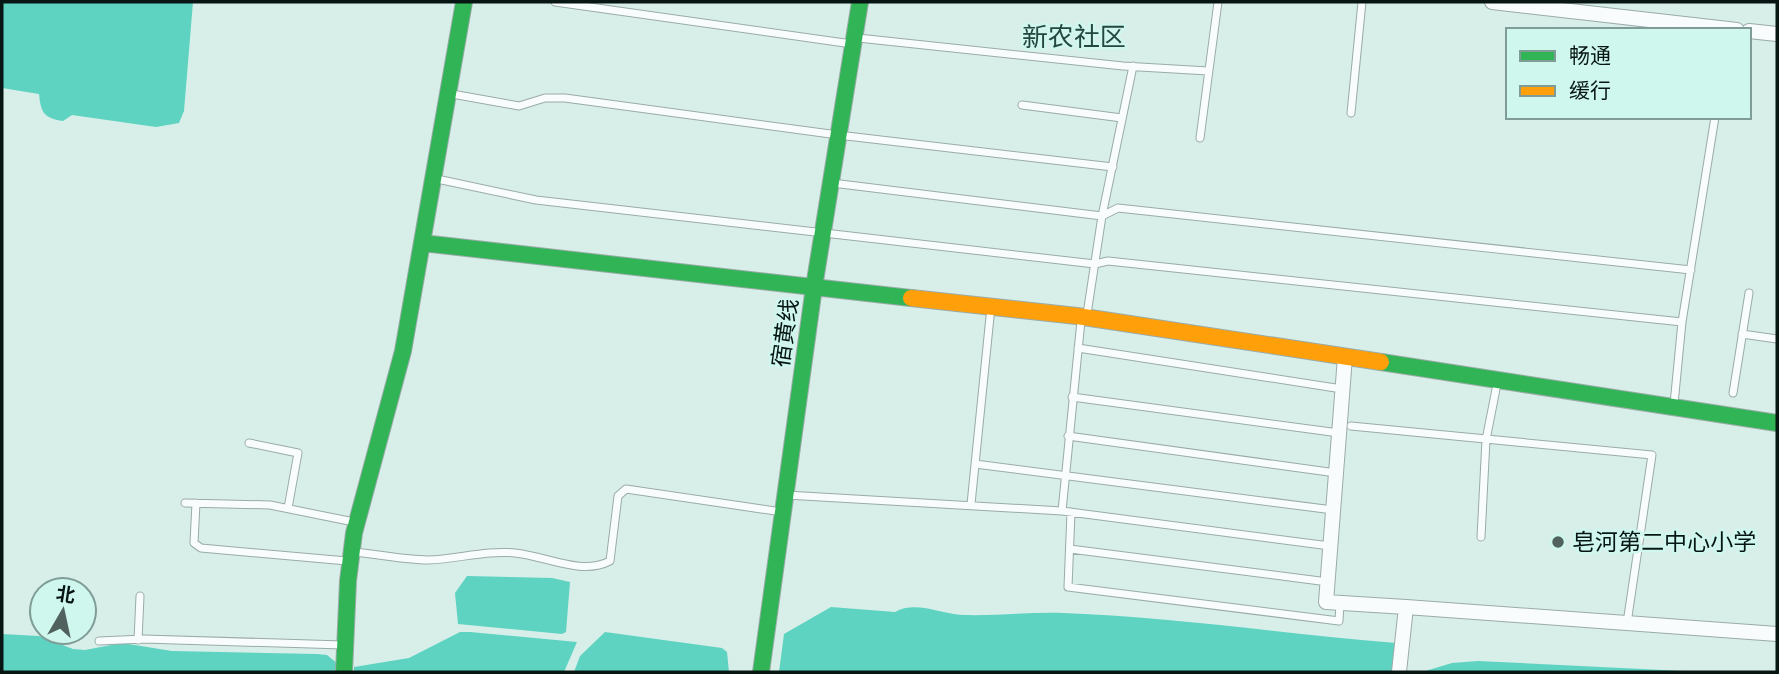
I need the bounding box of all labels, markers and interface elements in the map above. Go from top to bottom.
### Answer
district label: 新农社区 [1022,21,1126,53]
legend [1506,28,1751,119]
text: 畅通 [1569,43,1611,68]
text: 缓行 [1569,78,1611,103]
street label: 宿黄线 [766,297,804,369]
place label: 皂河第二中心小学 [1572,528,1756,556]
marker: 皂河第二中心小学 [1550,534,1566,550]
north arrow [28,576,98,646]
text: 北 [54,582,77,608]

